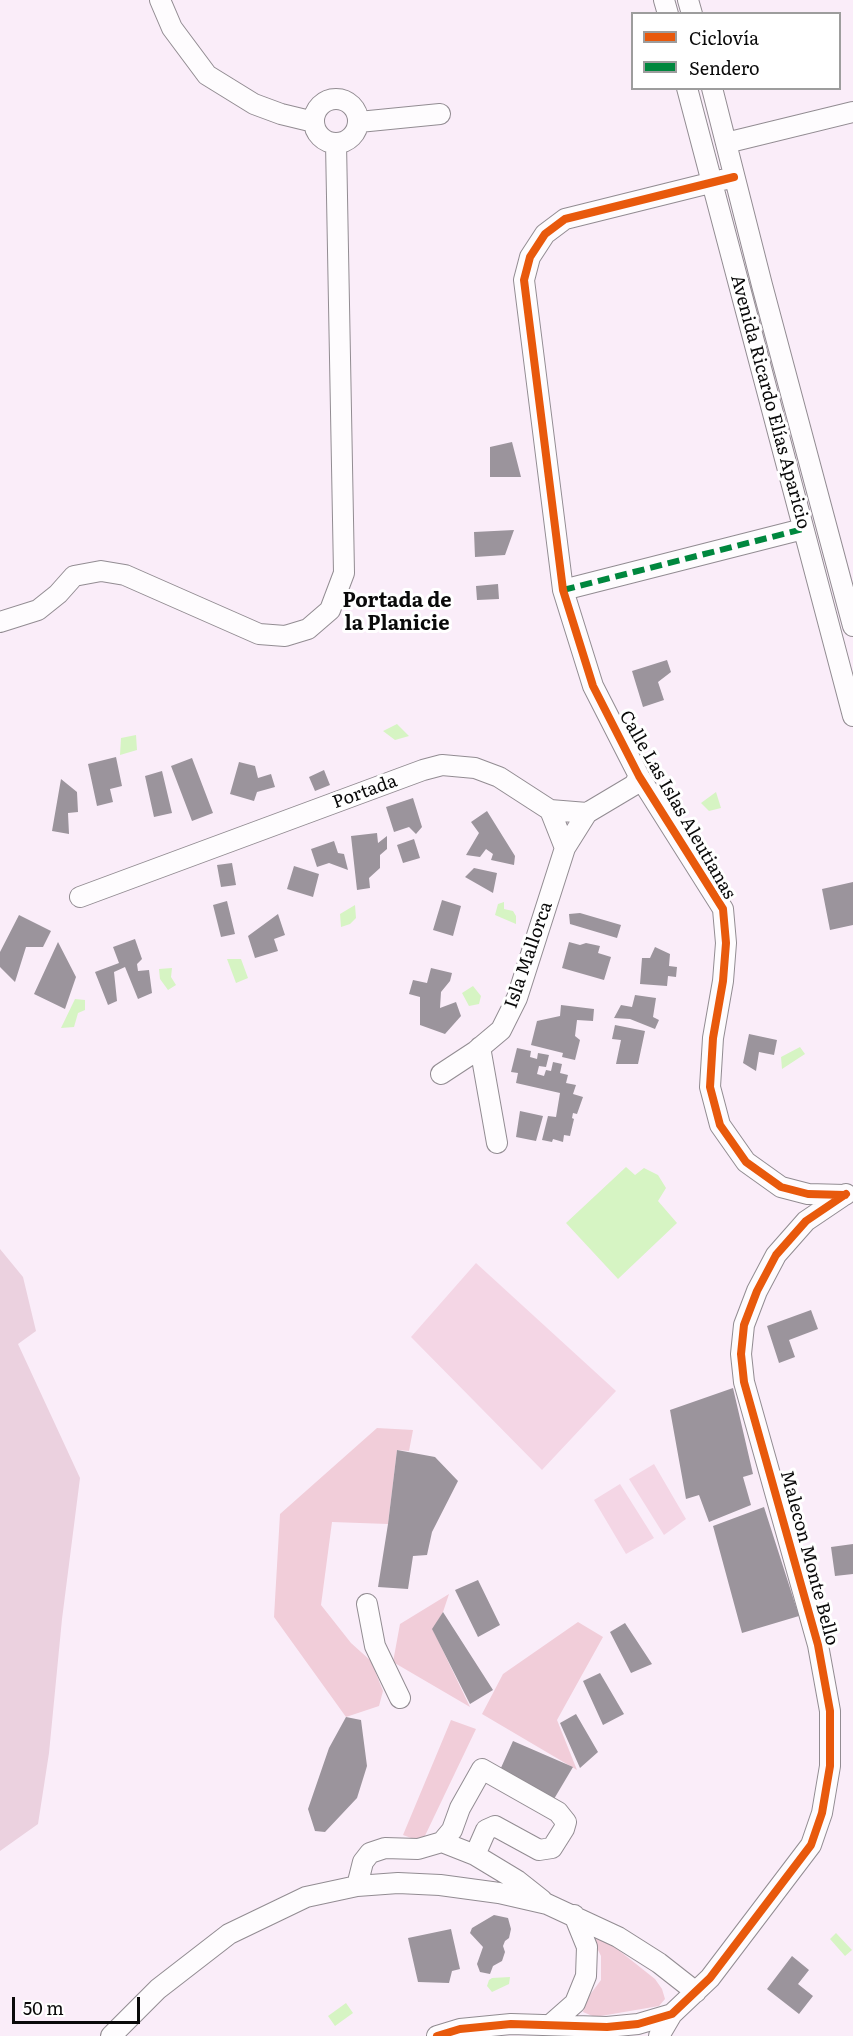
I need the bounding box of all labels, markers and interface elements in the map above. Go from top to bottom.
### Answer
legend [631,12,841,90]
text: Ciclovía [689,24,759,51]
text: Sendero [689,54,760,81]
street label: Avenida Ricardo Elías Aparicio [726,273,814,531]
district label: Portada de la Planicie [342,589,452,636]
street label: Calle Las Islas Aleutianas [614,707,740,903]
street label: Portada [330,770,400,814]
street label: Isla Mallorca [501,899,557,1011]
street label: Malecon Monte Bello [775,1468,843,1648]
scale bar [15,1985,142,2023]
text: 50 m [23,1994,64,2021]

